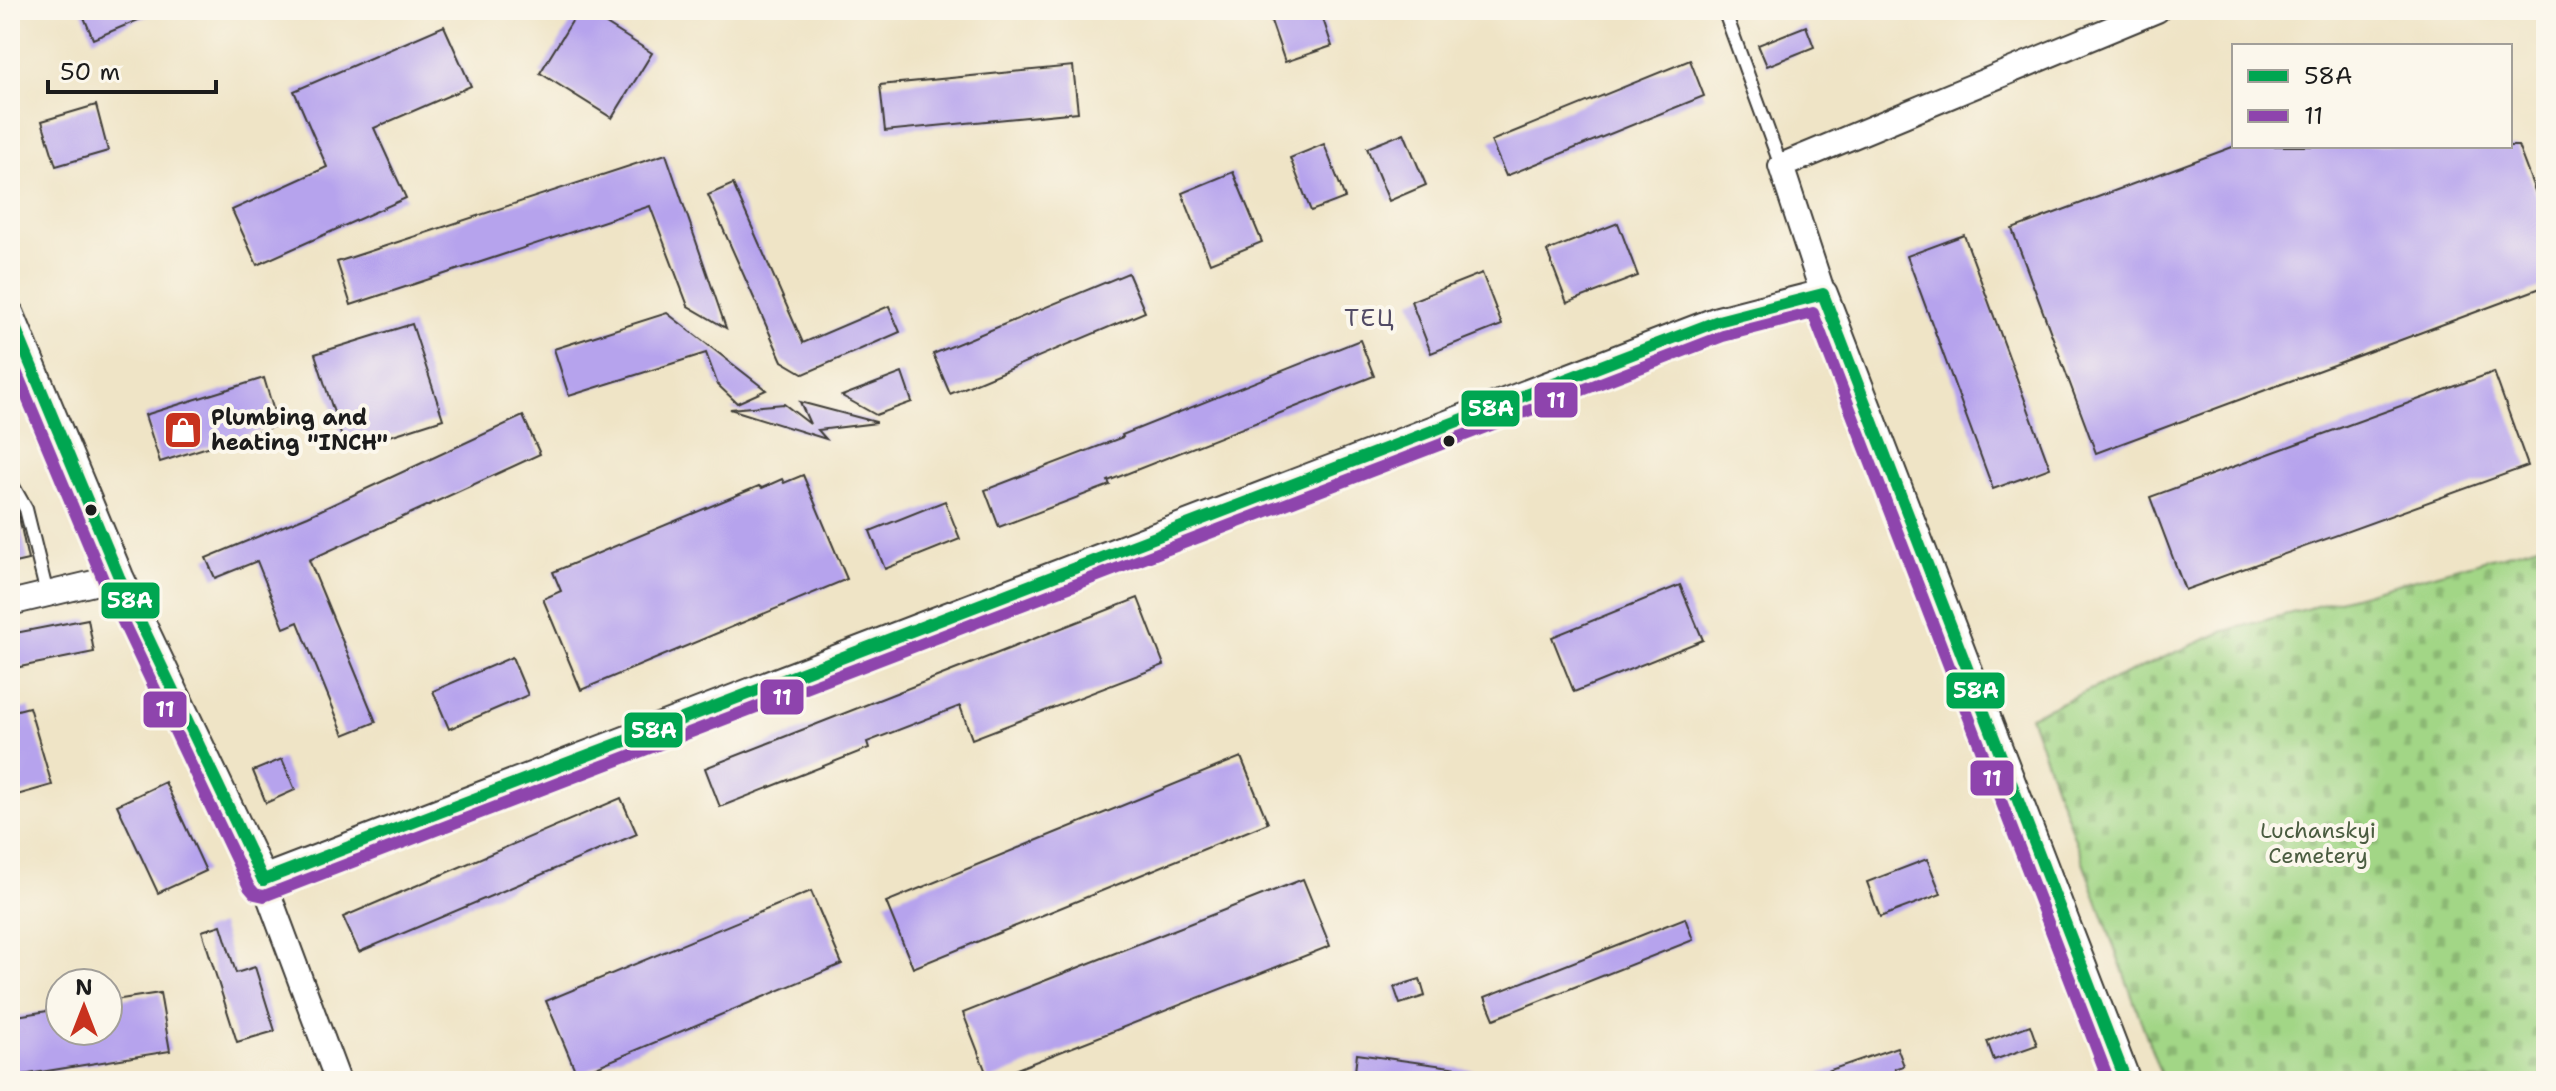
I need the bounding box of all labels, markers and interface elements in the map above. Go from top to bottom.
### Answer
scale bar [48,44,216,94]
legend [2232,44,2512,148]
text: 50 m [60,56,120,88]
text: 58А [2304,60,2352,92]
text: 11 [2304,100,2323,132]
district label: ТЕЦ [1344,302,1396,334]
line badge: 11 [1533,381,1579,419]
text: 11 [1546,386,1566,415]
line badge: 58А [1460,389,1521,428]
text: 58А [1468,394,1514,423]
place label: Plumbing and heating "INCH" [211,403,388,457]
shop icon: Plumbing and heating "INCH" [162,409,204,451]
unlabelled marker [1441,433,1457,449]
unlabelled marker [83,502,99,518]
line badge: 58А [100,581,161,620]
text: 58А [107,586,153,615]
line badge: 58А [1945,671,2006,710]
text: 58А [1953,676,1999,705]
line badge: 11 [759,678,805,716]
text: 11 [772,683,792,712]
line badge: 11 [142,690,188,729]
text: 11 [155,695,175,724]
line badge: 58А [623,711,684,749]
text: 58А [631,716,677,745]
line badge: 11 [1969,759,2015,797]
text: 11 [1982,764,2002,793]
park label: Luchanskyi Cemetery [2260,816,2376,870]
north arrow [44,967,124,1047]
text: N [75,973,93,1002]

